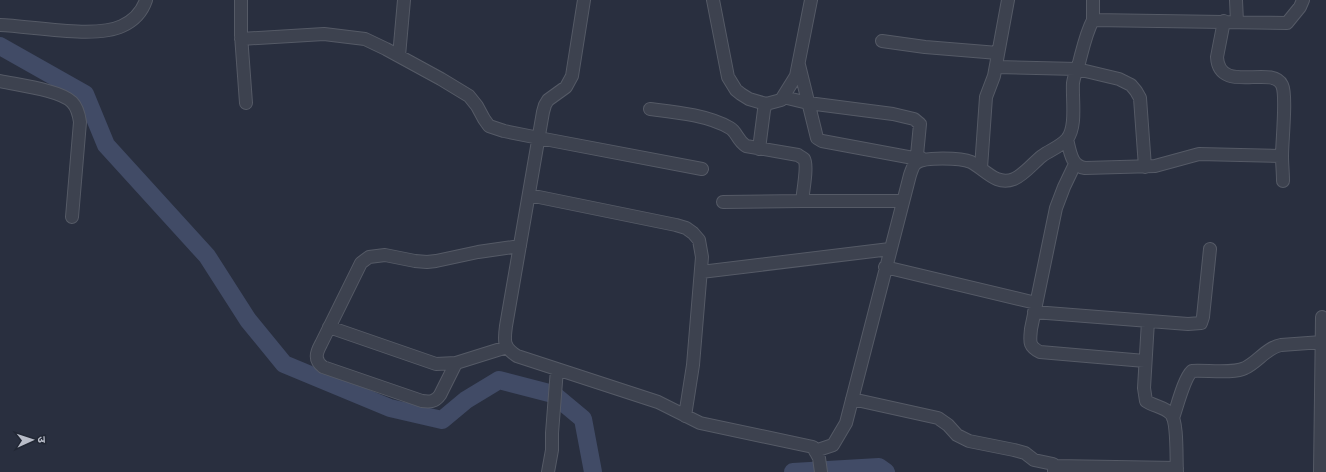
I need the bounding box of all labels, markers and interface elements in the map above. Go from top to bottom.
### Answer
north arrow [12,420,52,460]
text: उ [35,436,49,444]

